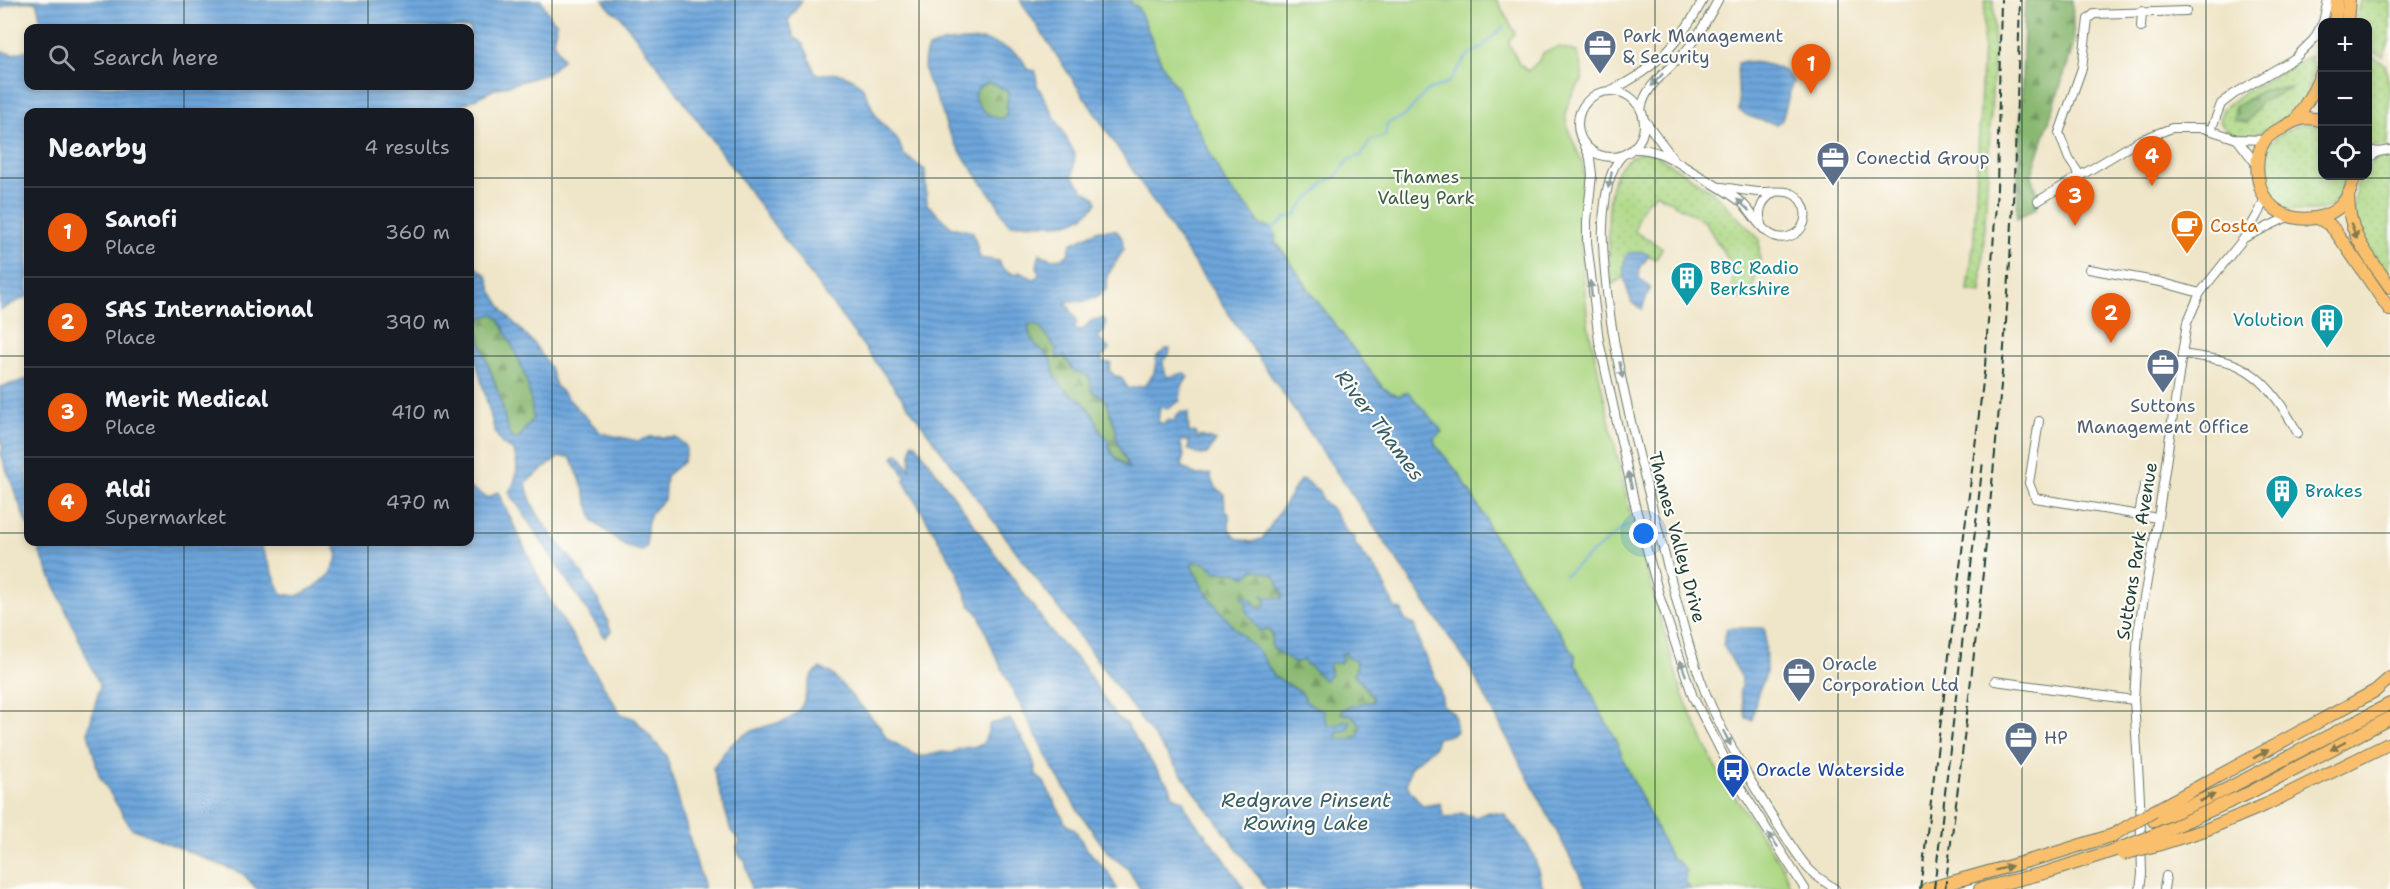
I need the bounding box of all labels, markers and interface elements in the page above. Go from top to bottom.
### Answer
map controls [2318,18,2372,180]
button: + [2318,18,2372,72]
search box [24,24,474,90]
place label: Park Management & Security [1623,24,1783,69]
office icon: Park Management & Security [1582,28,1618,75]
icon: search [45,41,78,74]
text: Search here [93,43,219,72]
pin: 1 [1792,44,1830,94]
one-way arrow [1651,72,1665,86]
button: − [2318,72,2372,126]
button: locate [2318,126,2372,180]
text: Nearby [48,130,147,165]
text: 4 results [364,134,450,160]
pin: 4 [2132,136,2172,186]
office icon: Conectid Group [1815,140,1851,187]
place label: Conectid Group [1856,146,1990,170]
park label: Thames Valley Park [1377,165,1475,210]
one-way arrow [1604,171,1614,189]
pin: 3 [2056,176,2094,226]
one-way arrow [1735,198,1750,212]
text: Sanofi [105,205,177,234]
cafe icon: Costa [2169,208,2205,255]
place label: Costa [2210,214,2258,238]
text: 1 [63,219,72,245]
text: 360 m [385,219,450,245]
one-way arrow [2349,223,2359,241]
text: Place [105,234,156,260]
place label: BBC Radio Berkshire [1710,256,1799,301]
building icon: BBC Radio Berkshire [1669,260,1705,307]
one-way arrow [1587,280,1596,299]
pin: 2 [2092,294,2130,343]
text: SAS International [105,295,314,324]
building icon: Volution [2309,302,2345,349]
place label: Volution [2233,308,2304,332]
text: 2 [61,309,75,335]
text: 390 m [385,309,450,335]
text: Place [105,324,156,350]
office icon: Suttons Management Office [2145,347,2181,394]
one-way arrow [1617,360,1626,379]
water label: River Thames [1330,364,1430,486]
text: Merit Medical [105,385,268,414]
place label: Suttons Management Office [2077,394,2249,439]
text: 3 [61,399,75,425]
text: 410 m [391,399,450,425]
text: Place [105,414,156,440]
street label: Thames Valley Drive [1643,449,1711,625]
street label: Suttons Park Avenue [2111,460,2163,642]
one-way arrow [1624,471,1634,490]
building icon: Brakes [2264,473,2300,520]
text: Aldi [105,475,151,504]
place label: Brakes [2305,479,2363,503]
text: 4 [61,489,75,515]
text: 470 m [386,489,450,515]
text: Supermarket [105,504,227,530]
your location [1629,519,1658,548]
place label: Oracle Corporation Ltd [1822,652,1959,697]
office icon: Oracle Corporation Ltd [1781,656,1817,703]
one-way arrow [1677,659,1687,677]
office icon: HP [2003,720,2039,767]
place label: HP [2044,726,2068,750]
one-way arrow [1722,730,1732,747]
one-way arrow [2330,741,2347,751]
one-way arrow [2253,749,2270,759]
bus stop icon: Oracle Waterside [1715,752,1751,799]
place label: Oracle Waterside [1756,758,1905,782]
water label: Redgrave Pinsent Rowing Lake [1221,787,1391,836]
one-way arrow [2199,794,2216,803]
one-way arrow [1767,833,1779,849]
one-way arrow [1995,863,2013,872]

